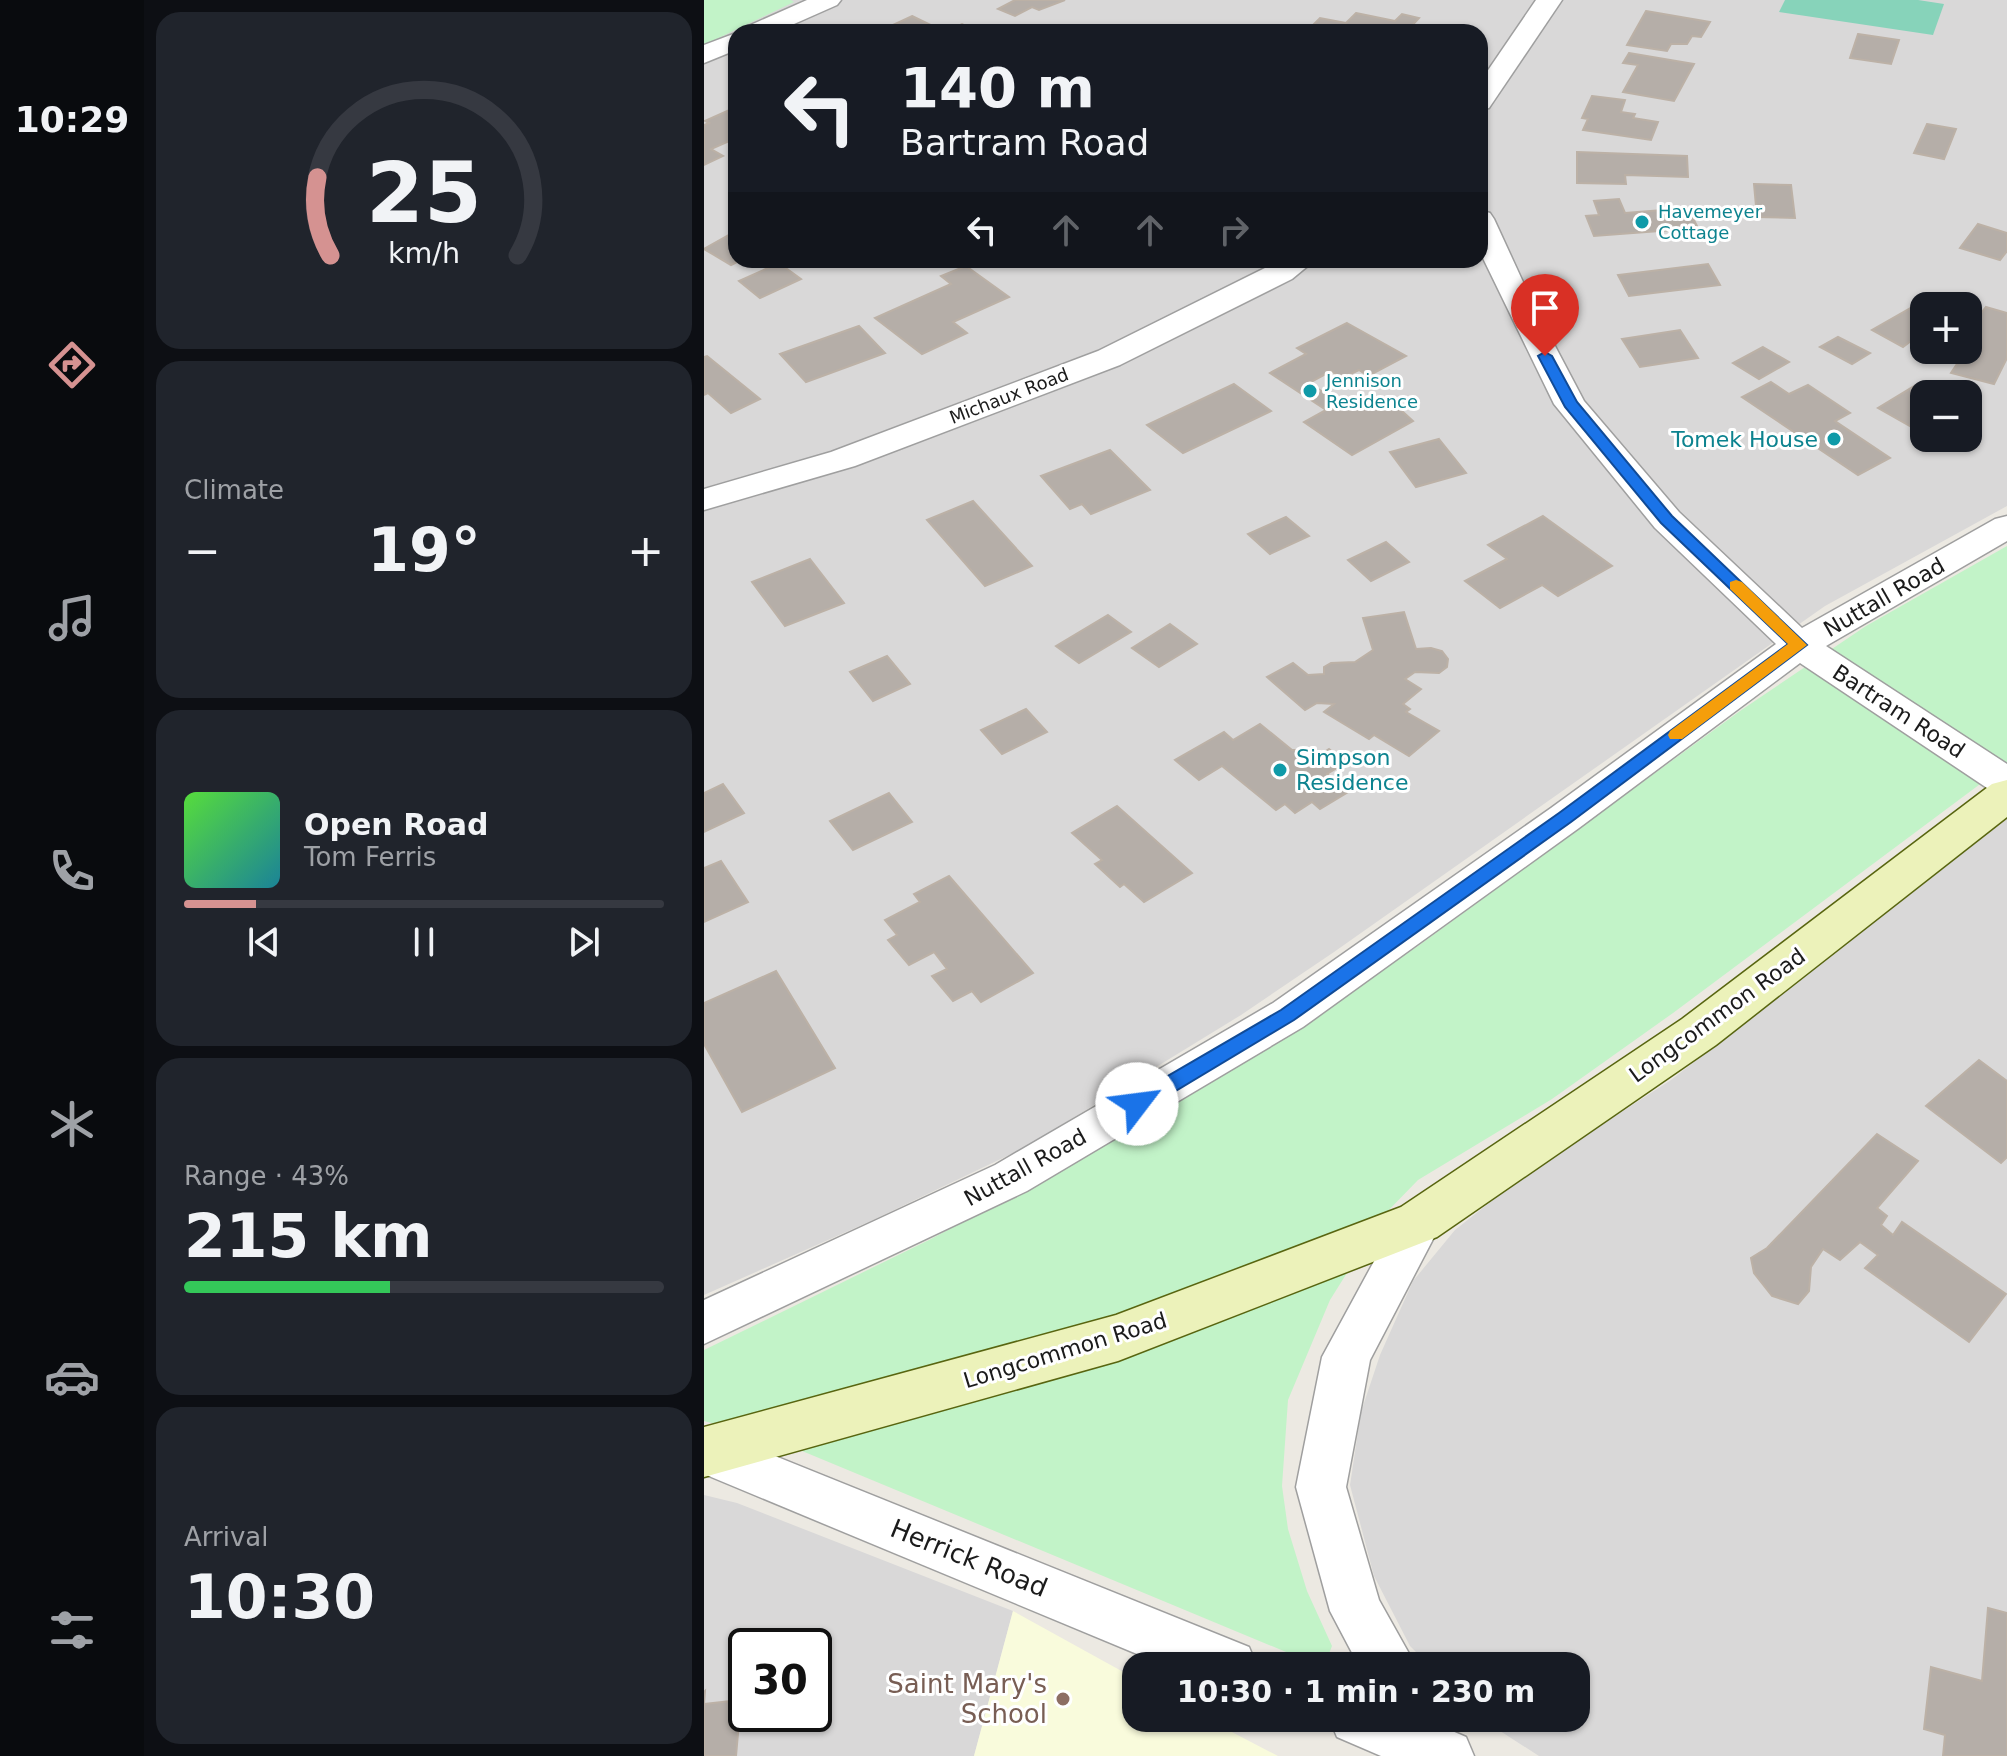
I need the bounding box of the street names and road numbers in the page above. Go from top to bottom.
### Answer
street label: Michaux Road [946,363,1071,428]
street label: Nuttall Road [1819,553,1949,642]
street label: Bartram Road [1828,659,1969,763]
street label: Longcommon Road [1624,943,1810,1088]
street label: Nuttall Road [960,1124,1091,1211]
street label: Longcommon Road [960,1308,1170,1393]
street label: Herrick Road [886,1513,1052,1603]

